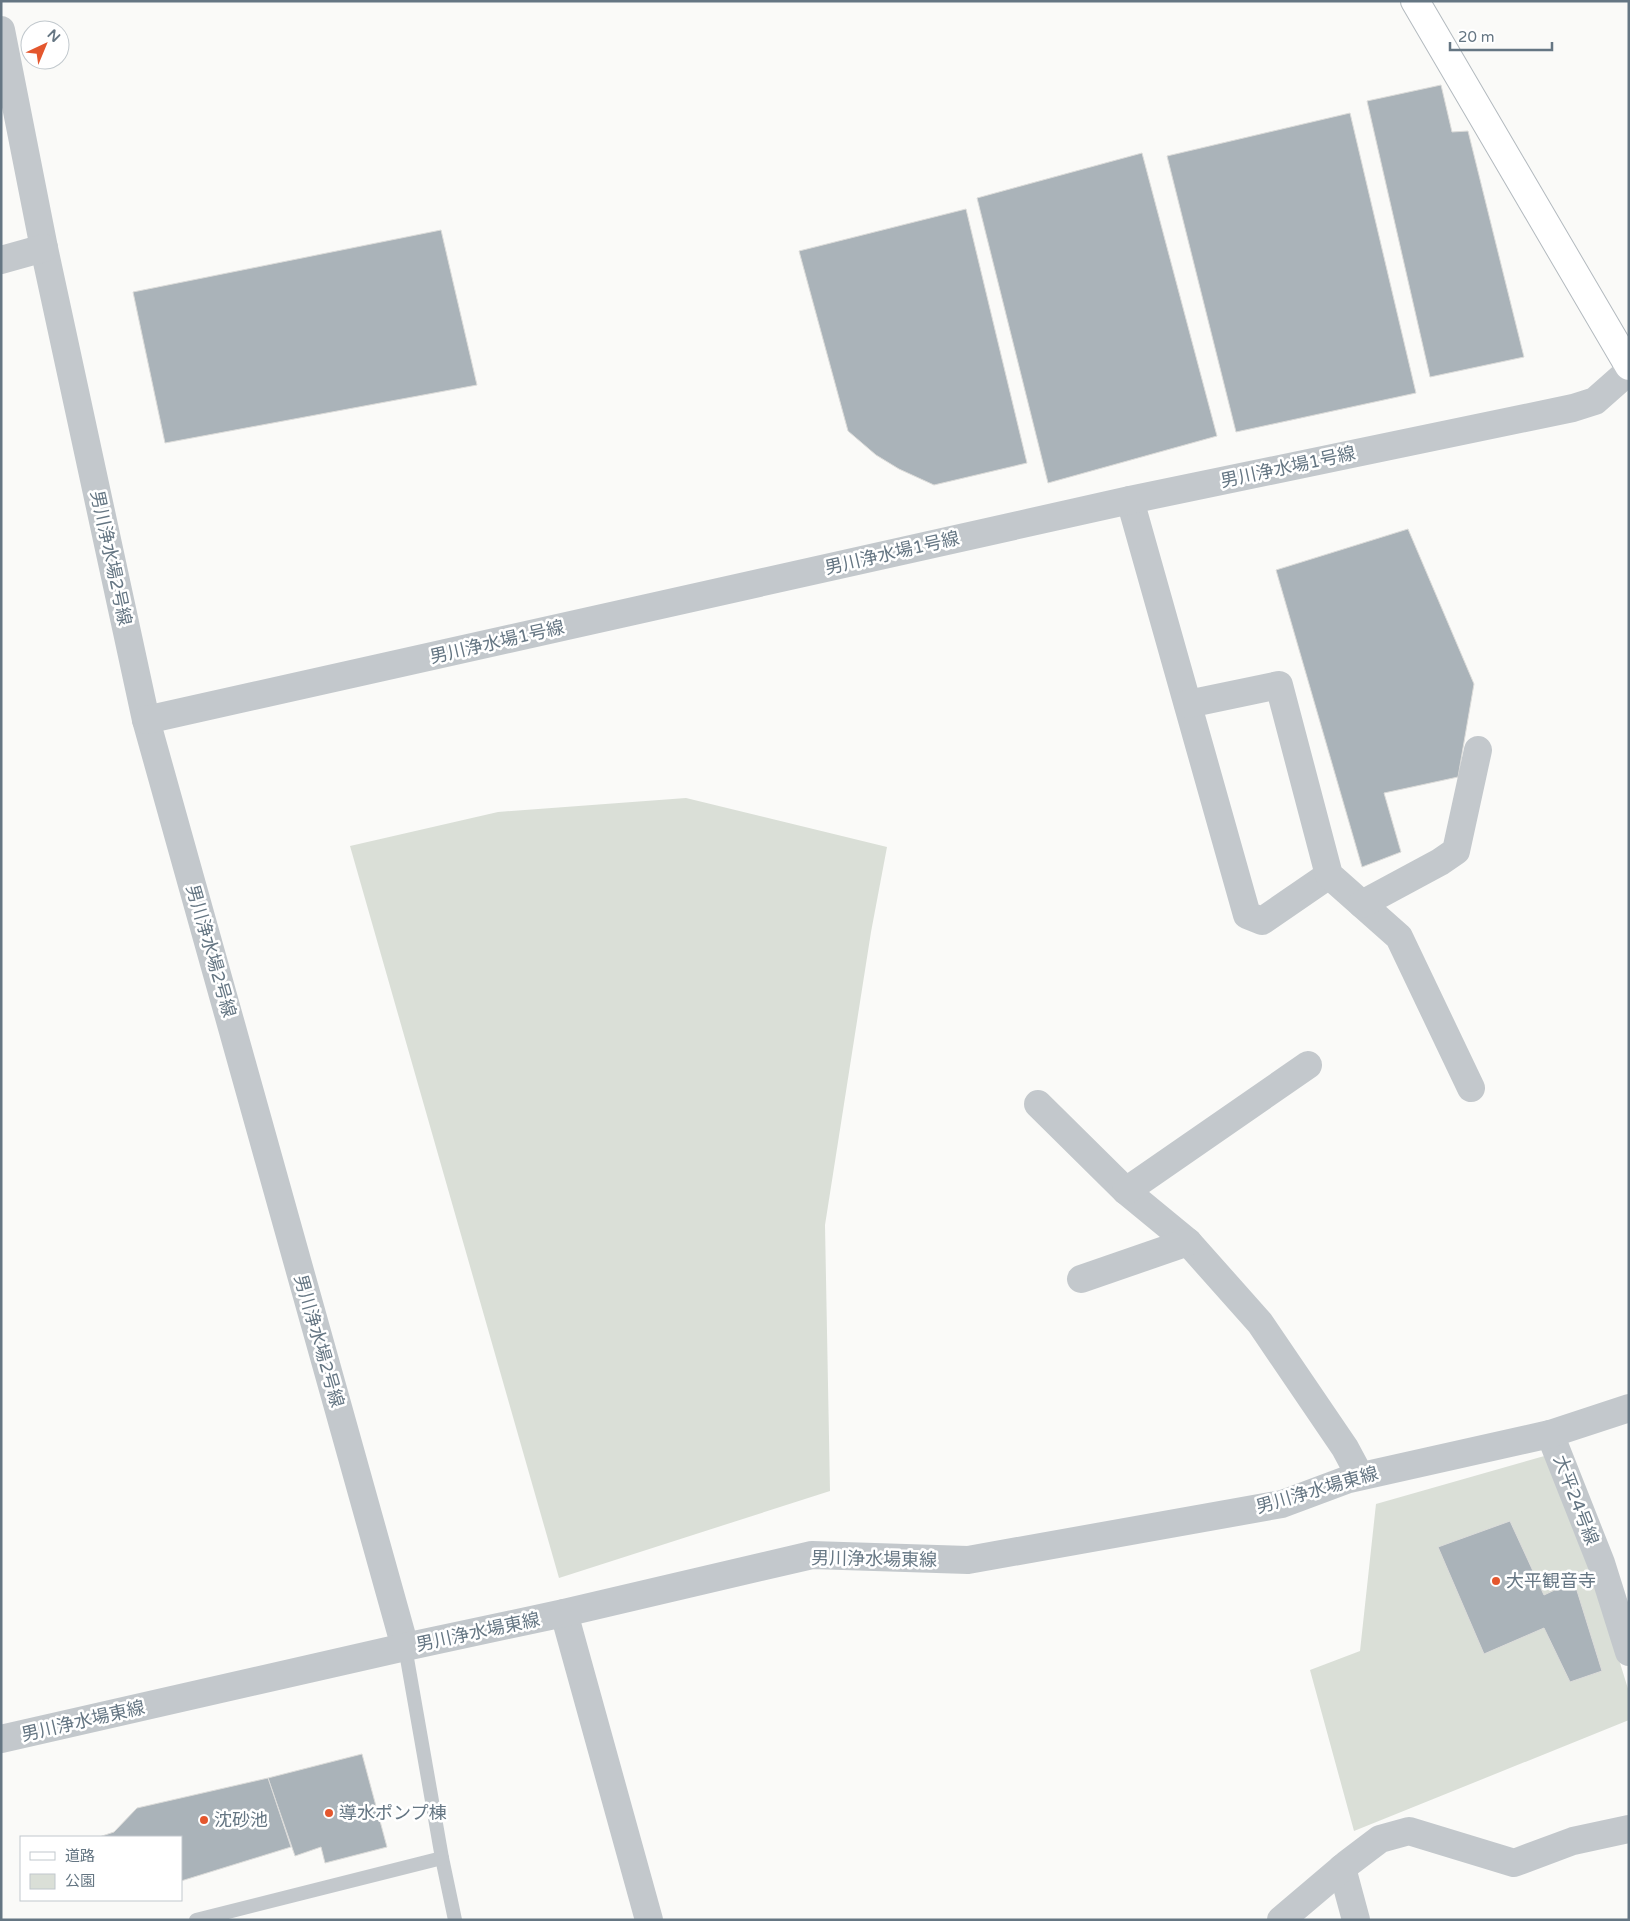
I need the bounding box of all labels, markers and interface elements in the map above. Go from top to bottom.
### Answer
north arrow [20,20,70,70]
scale bar [1450,20,1552,52]
text: N [44,26,64,46]
text: 20 m [1458,28,1495,46]
street label: 男川浄水場1号線 [1219,442,1357,492]
street label: 男川浄水場2号線 [86,489,136,627]
street label: 男川浄水場1号線 [823,527,961,579]
street label: 男川浄水場1号線 [428,616,566,668]
street label: 男川浄水場2号線 [182,882,240,1020]
street label: 男川浄水場2号線 [290,1272,348,1410]
street label: 大平24号線 [1549,1452,1603,1548]
street label: 男川浄水場東線 [1253,1462,1381,1518]
street label: 男川浄水場東線 [811,1547,937,1571]
place label: 大平観音寺 [1506,1570,1596,1592]
marker: 大平観音寺 [1490,1575,1502,1587]
street label: 男川浄水場東線 [414,1608,542,1656]
street label: 男川浄水場東線 [19,1696,147,1746]
place label: 導水ポンプ棟 [339,1802,446,1824]
marker: 導水ポンプ棟 [323,1807,335,1819]
place label: 沈砂池 [214,1809,268,1831]
marker: 沈砂池 [198,1814,210,1826]
legend [20,1836,182,1901]
text: 道路 [65,1847,95,1865]
text: 公園 [65,1872,95,1890]

